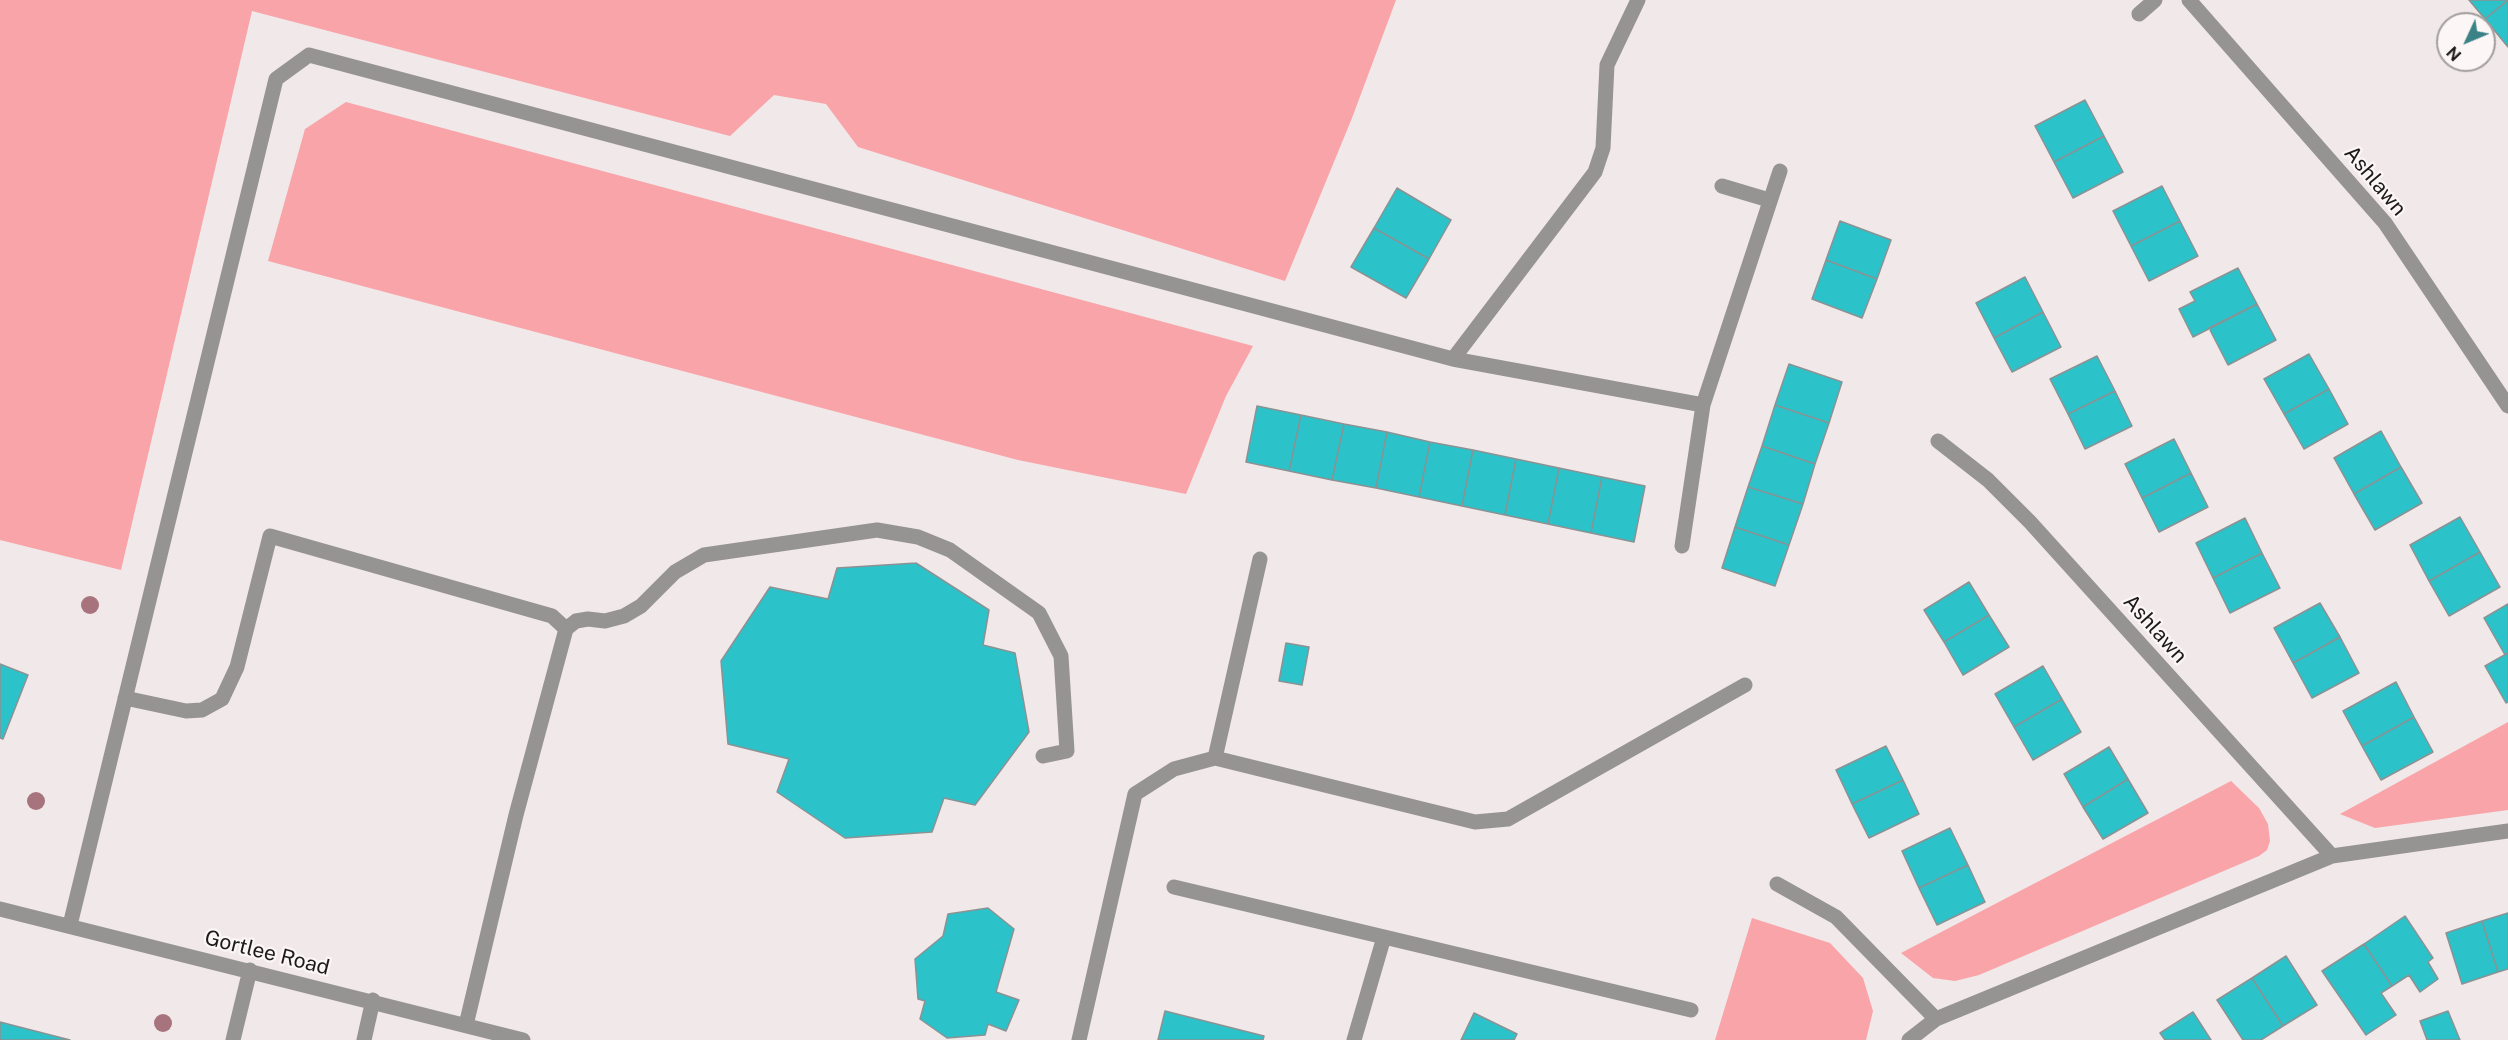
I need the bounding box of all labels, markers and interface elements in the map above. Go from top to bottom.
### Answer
north arrow [2436,12,2496,72]
text: N [2443,42,2465,65]
street label: Ashlawn [2339,141,2411,221]
street label: Ashlawn [2118,590,2192,668]
street label: Gortlee Road [202,925,332,981]

